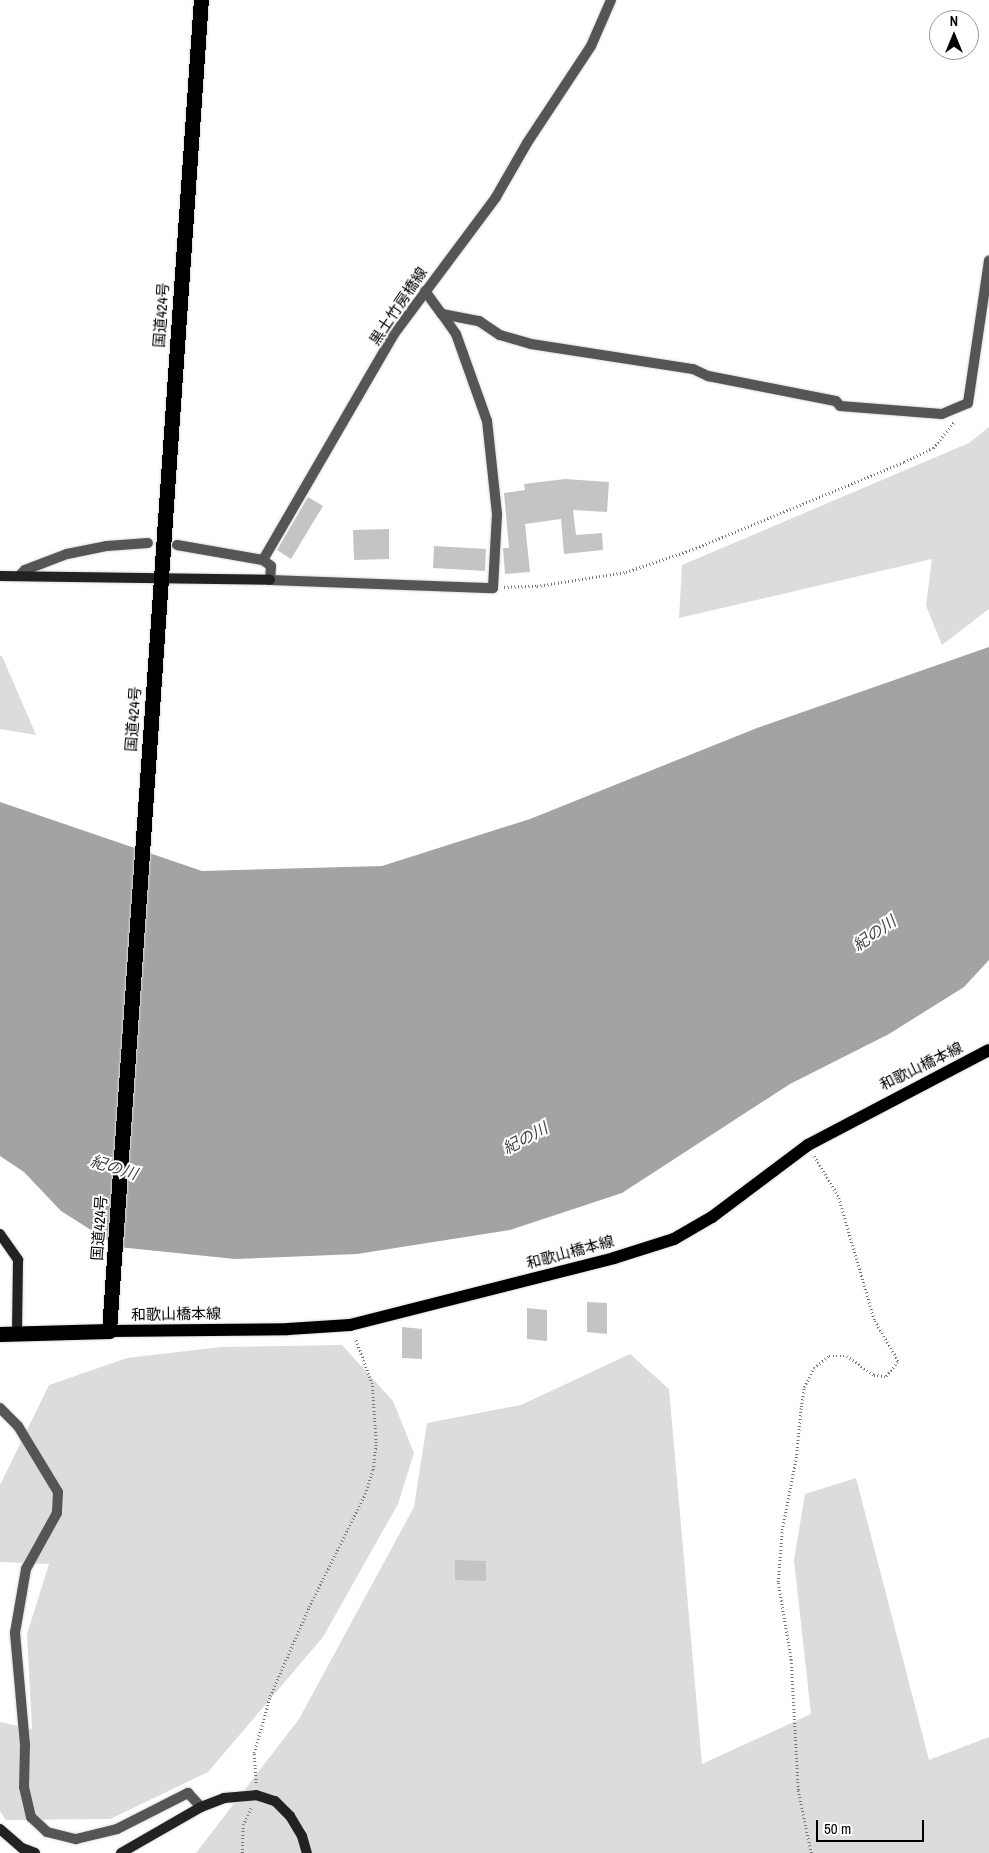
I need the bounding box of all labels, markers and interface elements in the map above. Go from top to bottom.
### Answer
north arrow [929,10,979,60]
text: N [950,12,958,30]
street label: 黒土竹房橋線 [365,264,431,348]
street label: 国道424号 [150,282,172,348]
street label: 国道424号 [122,686,144,752]
water label: 紀の川 [849,911,899,955]
street label: 和歌山橋本線 [877,1038,965,1094]
water label: 紀の川 [499,1118,551,1158]
water label: 紀の川 [88,1151,140,1183]
street label: 国道424号 [88,1195,110,1261]
street label: 和歌山橋本線 [524,1232,616,1272]
street label: 和歌山橋本線 [131,1304,221,1324]
scale bar [819,1810,926,1842]
text: 50 m [824,1818,851,1839]

